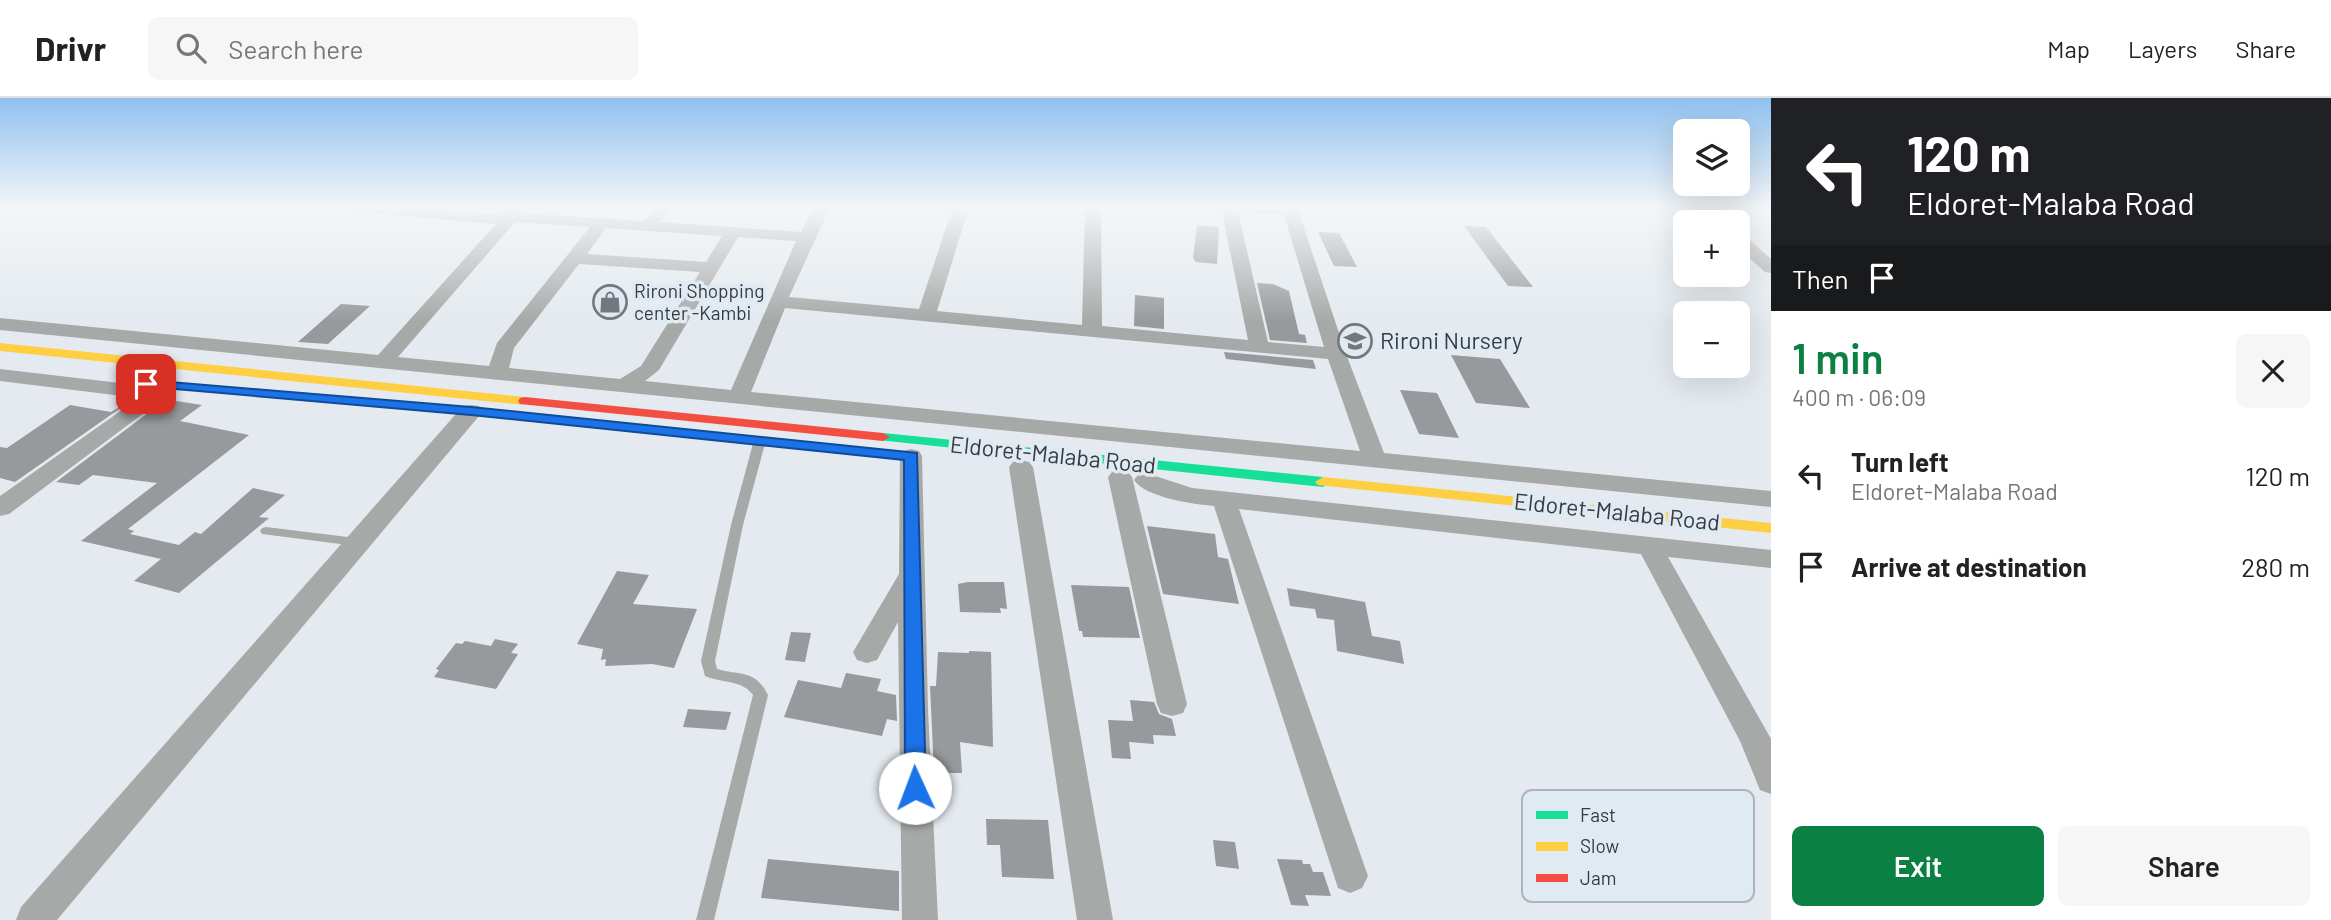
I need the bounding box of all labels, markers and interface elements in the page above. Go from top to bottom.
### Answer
search box [148,17,638,80]
text: Drivr [35,28,106,68]
icon: search [172,29,210,67]
text: Search here [228,33,363,64]
text: Map [2047,34,2090,63]
text: Layers [2128,34,2197,63]
text: Share [2235,34,2296,63]
map controls [1673,119,1750,378]
button: layers [1673,119,1750,196]
text: 120 m [1907,123,2030,182]
icon: left [1792,126,1883,217]
text: Eldoret-Malaba Road [1907,183,2195,221]
button: + [1673,210,1750,287]
icon: arrive [1863,259,1901,297]
text: Then [1792,263,1849,294]
place label: Rironi Shopping center -Kambi [634,279,764,324]
shop icon: Rironi Shopping center -Kambi [591,283,629,321]
button: − [1673,301,1750,378]
school or university icon: Rironi Nursery [1336,322,1374,360]
place label: Rironi Nursery [1380,326,1523,354]
text: 1 min [1792,332,1884,382]
button: close [2236,334,2310,408]
pin [116,354,176,414]
icon: arrive [127,365,165,403]
text: 400 m · 06:09 [1792,383,1926,411]
street label: Eldoret-Malaba Road [949,429,1157,479]
text: Turn left [1851,446,1949,477]
icon: left [1792,457,1830,495]
text: 120 m [2246,460,2310,491]
text: Eldoret-Malaba Road [1851,477,2058,505]
street label: Eldoret-Malaba Road [1513,486,1721,536]
icon: arrive [1792,548,1830,586]
text: Arrive at destination [1851,551,2087,582]
text: 280 m [2241,551,2310,582]
position arrow [878,751,952,825]
legend [1522,790,1754,902]
text: Fast [1580,803,1616,826]
button: Exit [1792,826,2044,906]
button: Share [2058,826,2310,906]
text: Slow [1580,834,1619,857]
text: Jam [1580,866,1616,889]

